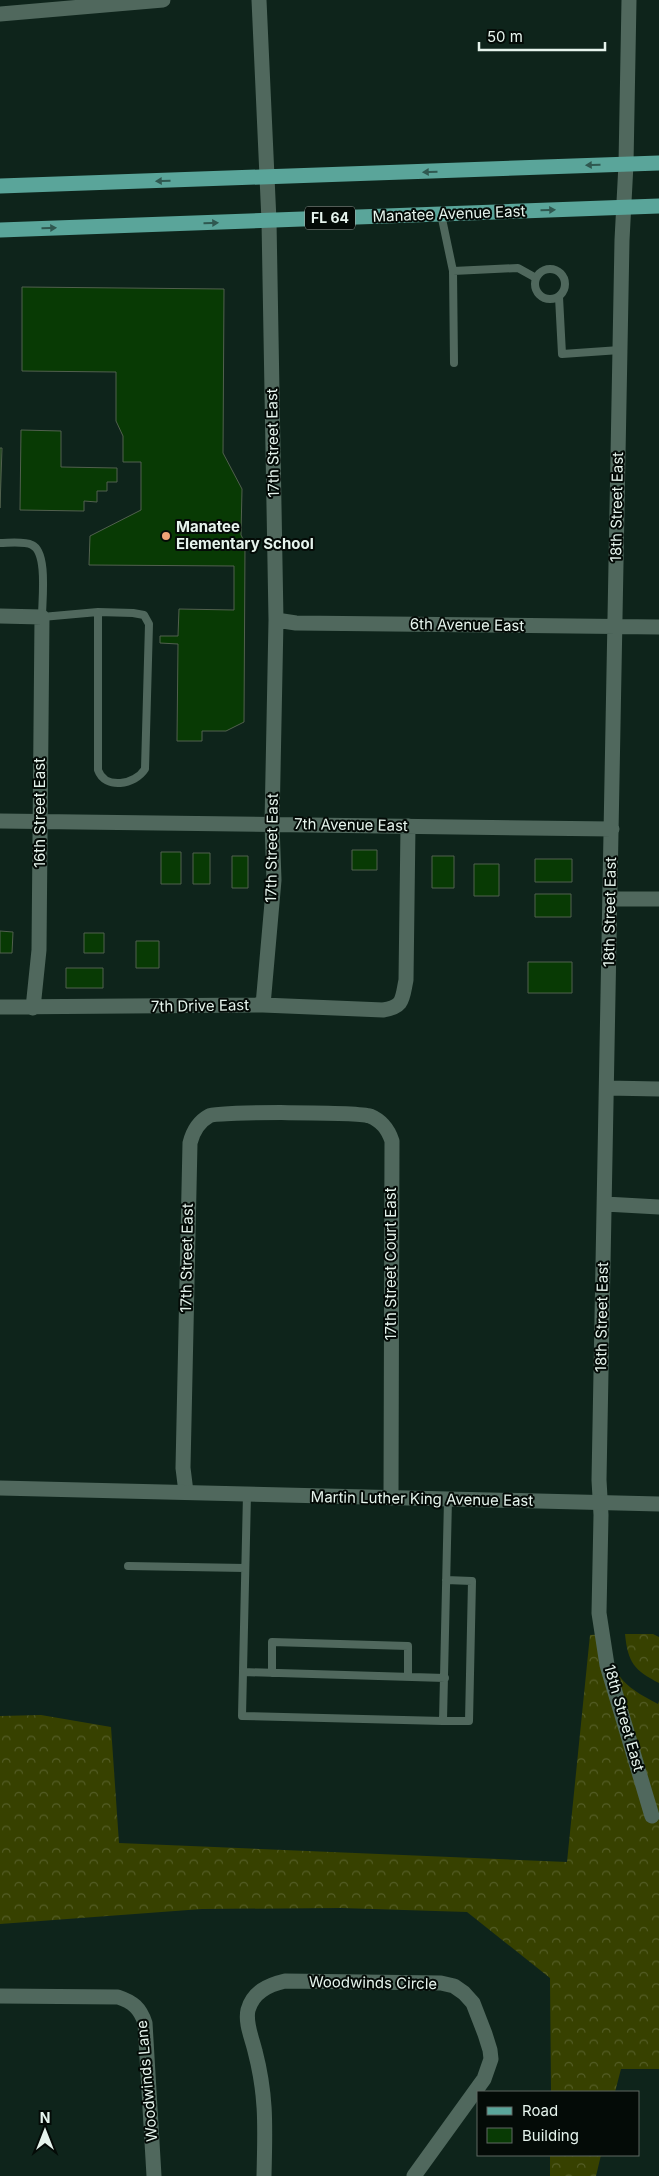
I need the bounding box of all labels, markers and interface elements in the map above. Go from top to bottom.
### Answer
scale bar [479,20,605,52]
text: 50 m [487,27,523,46]
one-way arrow [585,162,601,170]
one-way arrow [422,168,438,176]
one-way arrow [155,177,171,185]
street label: Manatee Avenue East [372,201,526,226]
one-way arrow [541,205,557,213]
road number: FL 64 [305,207,355,230]
one-way arrow [203,218,219,226]
one-way arrow [41,224,57,232]
street label: 17th Street East [262,388,283,498]
street label: 18th Street East [606,452,627,562]
place label: Manatee Elementary School [176,517,314,553]
marker: Manatee Elementary School [160,530,172,542]
street label: 6th Avenue East [410,614,524,635]
street label: 16th Street East [30,758,49,868]
street label: 17th Street East [261,793,282,903]
street label: 7th Avenue East [294,814,408,835]
street label: 18th Street East [599,857,620,967]
street label: 7th Drive East [151,995,249,1016]
street label: 17th Street Court East [381,1187,400,1341]
street label: 17th Street East [176,1203,197,1313]
street label: 18th Street East [591,1262,612,1372]
street label: Martin Luther King Avenue East [311,1487,534,1510]
street label: 18th Street East [600,1662,649,1774]
street label: Woodwinds Circle [309,1972,437,1993]
street label: Woodwinds Lane [132,2020,161,2143]
legend [477,2091,639,2156]
text: Road [522,2101,558,2120]
north arrow [20,2106,70,2156]
text: N [40,2109,50,2126]
text: Building [522,2126,579,2145]

